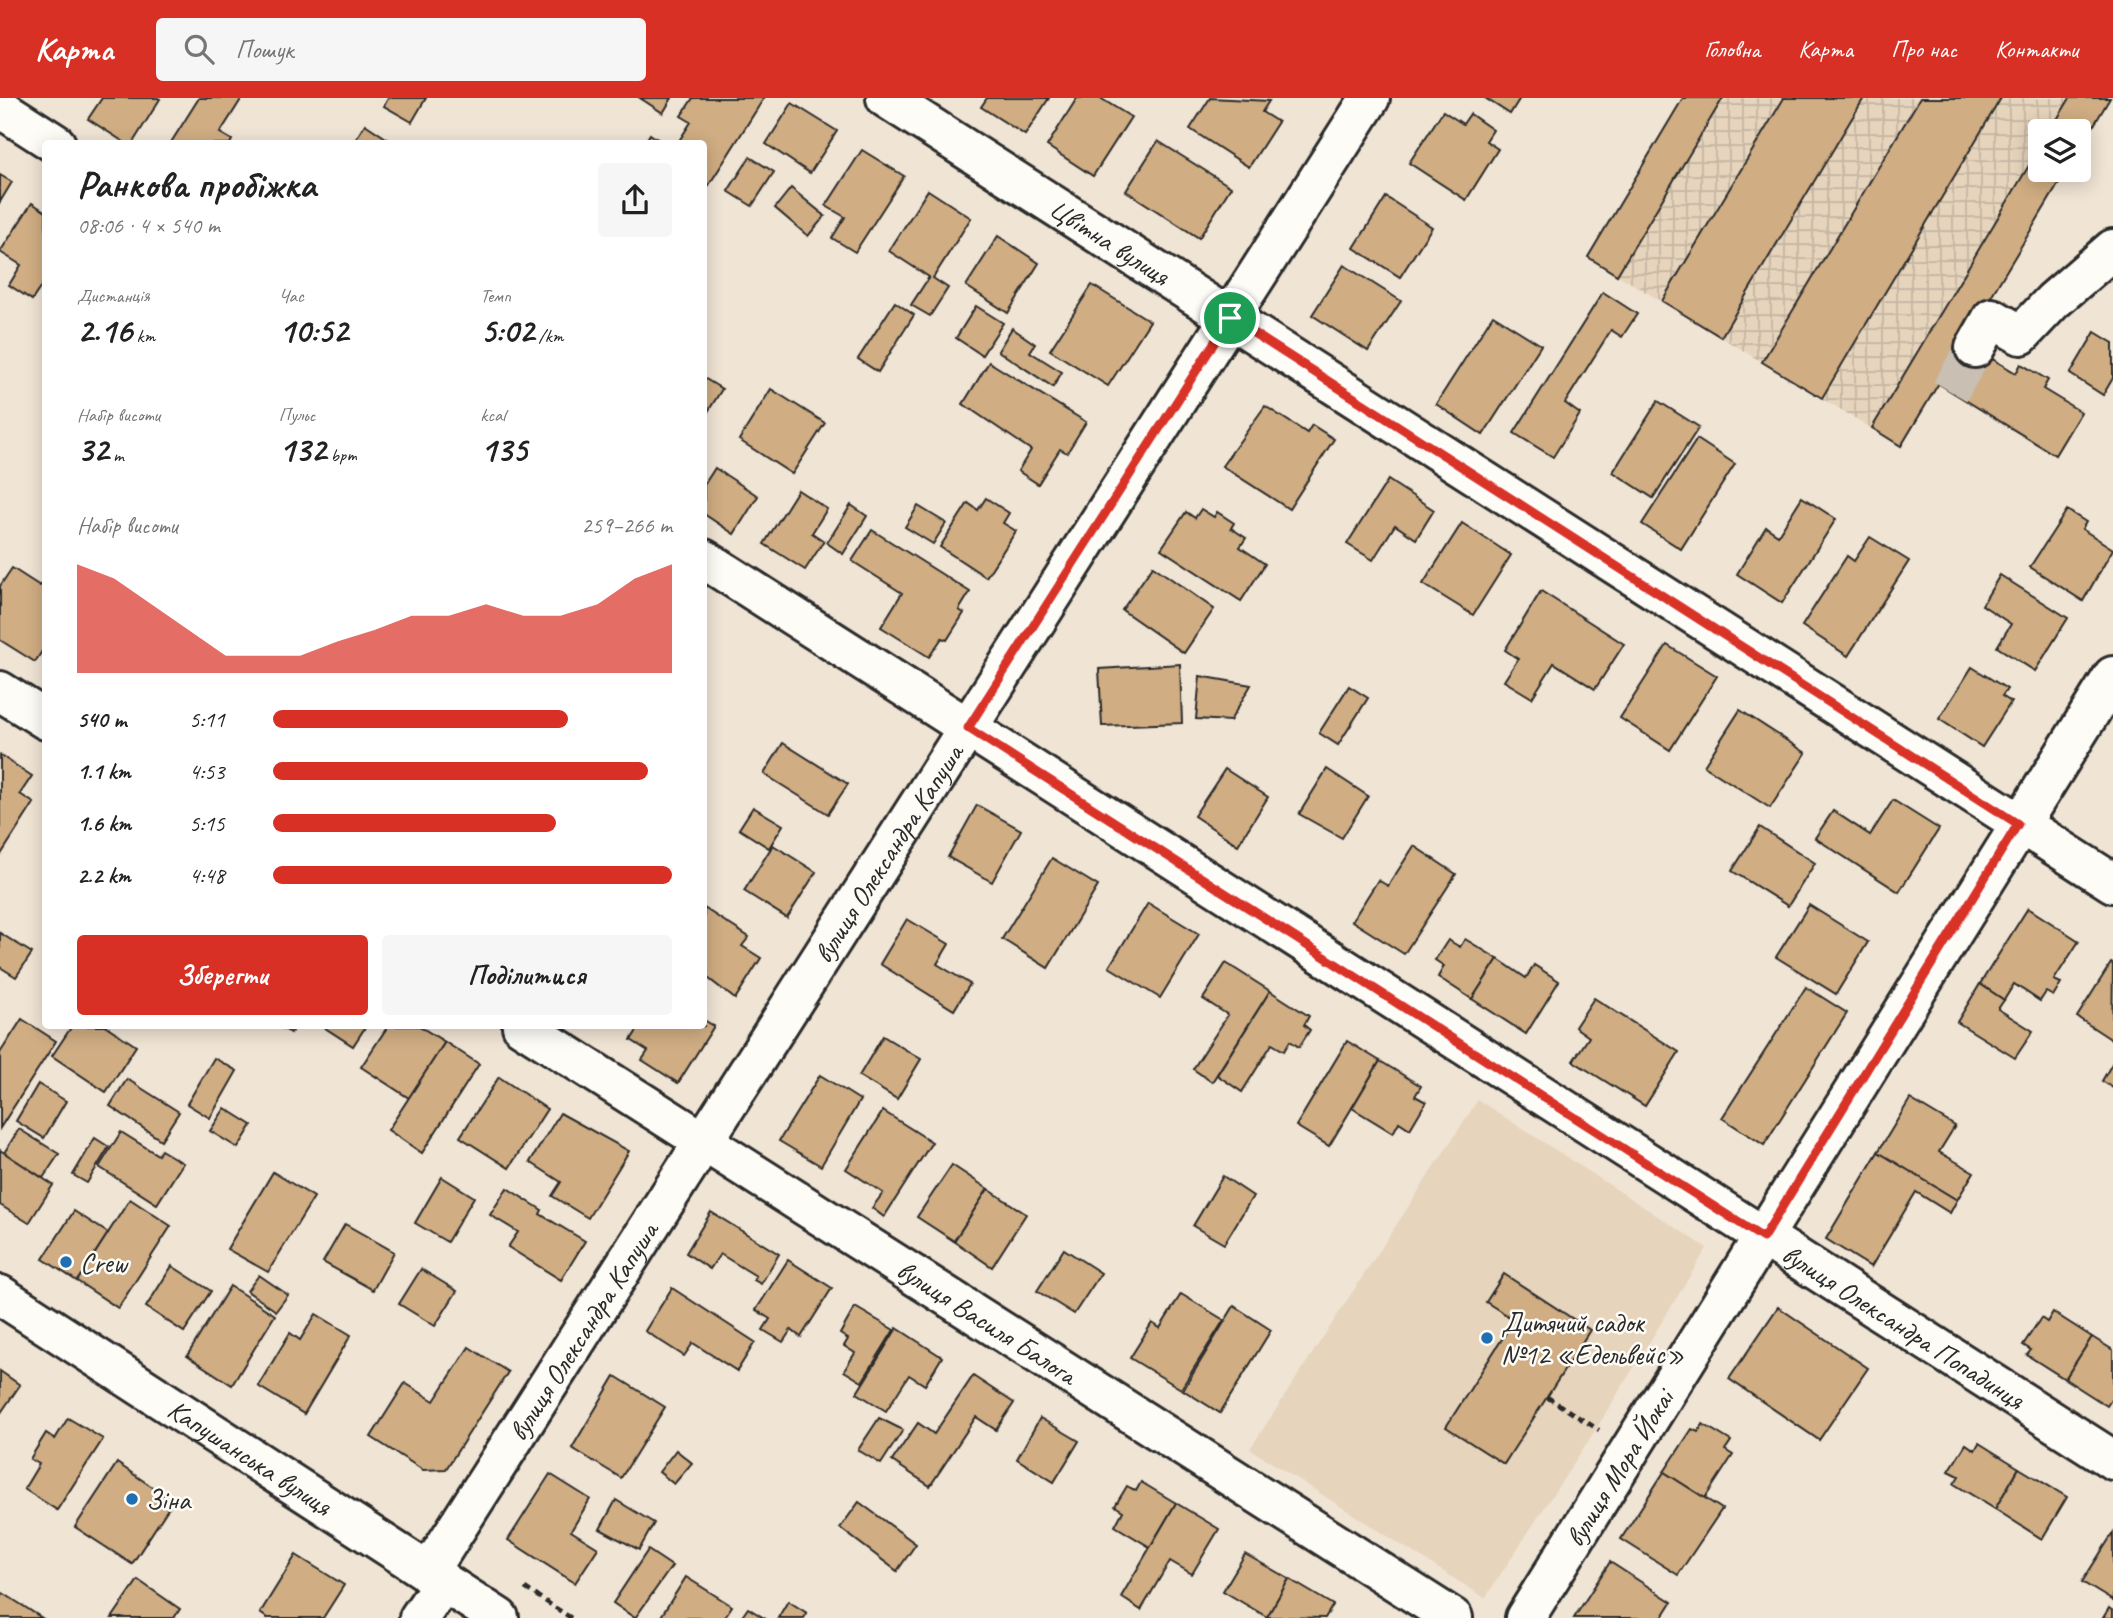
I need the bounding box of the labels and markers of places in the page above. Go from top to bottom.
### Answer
pin [1200,288,1260,348]
place label: Crew [80,1245,129,1280]
marker: Crew [58,1254,74,1270]
place label: Дитячий садок №12 «Едельвейс» [1501,1305,1684,1372]
marker: Дитячий садок №12 «Едельвейс» [1479,1330,1495,1346]
place label: Зіна [146,1482,192,1517]
marker: Зіна [124,1491,140,1507]

